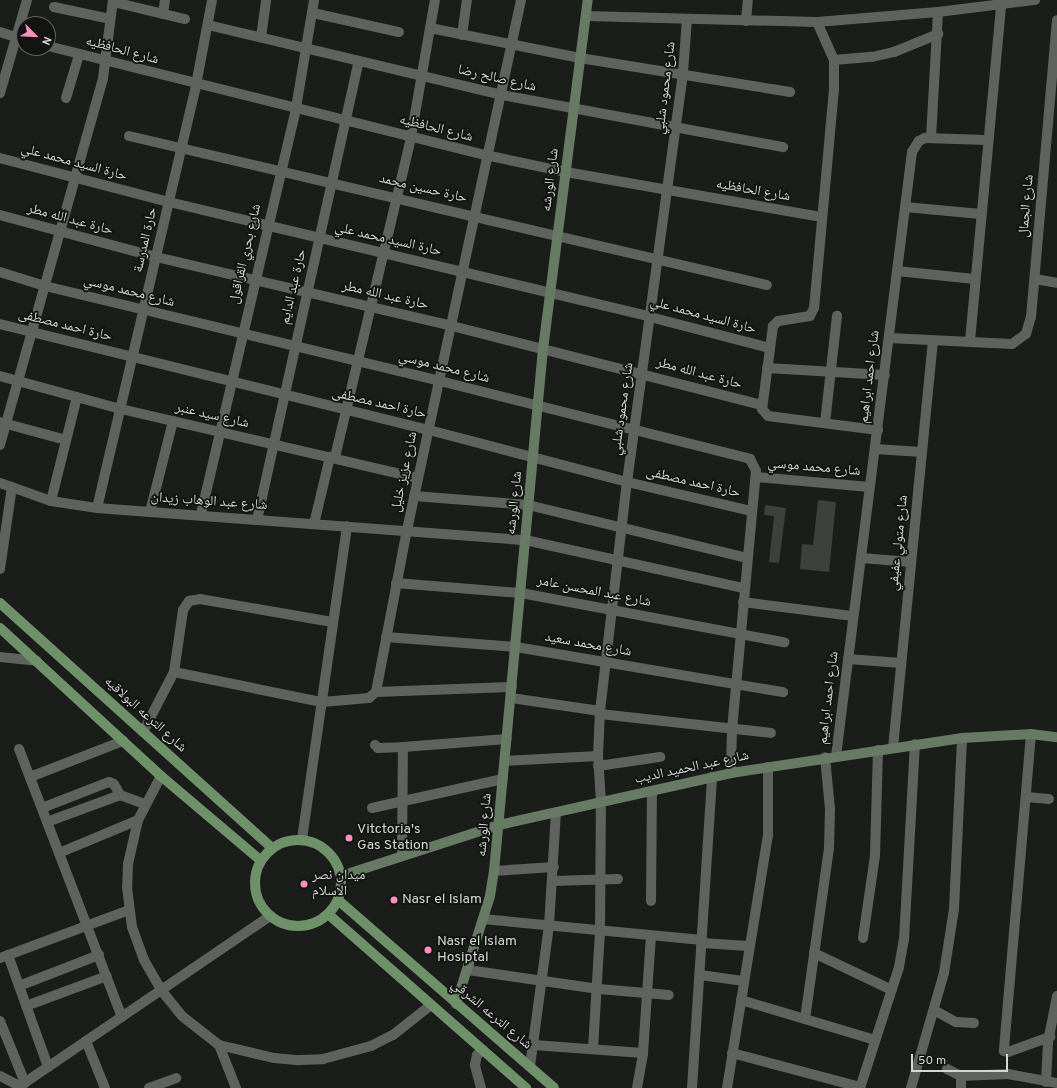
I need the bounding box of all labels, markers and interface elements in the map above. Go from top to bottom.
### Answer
north arrow [16,16,56,56]
street label: شارع الحافظيه [84,33,160,69]
text: N [38,34,54,47]
street label: شارع محمود شلبي [652,41,680,135]
street label: شارع صالح رضا [456,62,538,96]
street label: شارع الحافظيه [398,112,474,146]
street label: حارة السيد محمد علي [19,141,129,185]
street label: شارع الورشه [539,147,563,213]
street label: حارة حسين محمد [377,171,469,207]
street label: شارع الجمال [1016,174,1038,238]
street label: شارع الحافظيه [715,176,791,206]
street label: حارة عبد الله مطر [25,200,115,240]
street label: شارع بحري القراقول [226,202,266,306]
street label: حارة المدرسة [130,206,162,274]
street label: حارة السيد محمد علي [333,220,443,260]
street label: حارة عبد الدايم [277,248,311,326]
street label: شارع محمد موسي [82,273,176,311]
street label: حارة عبد الله مطر [340,278,430,314]
street label: حارة السيد محمد علي [648,294,758,338]
street label: حارة احمد مصطفى [16,306,114,346]
street label: شارع احمد ابراهيم [856,330,884,424]
street label: شارع محمد موسي [397,349,491,387]
street label: حارة عبد الله مطر [654,354,744,394]
street label: شارع محمود شلبي [608,362,638,456]
street label: حارة احمد مصطفى [330,385,428,423]
street label: شارع سيد عنبر [174,399,250,433]
street label: شارع عزيز خليل [388,430,422,514]
street label: شارع محمد موسي [767,456,861,480]
street label: حارة احمد مصطفى [644,464,742,502]
street label: شارع الورشه [503,470,527,536]
street label: شارع عبد الوهاب زيدان [150,490,268,514]
street label: شارع متولي عفيفي [886,494,912,592]
street label: شارع عبد المحسن عامر [536,573,652,611]
street label: شارع محمد سعيد [543,629,633,661]
street label: شارع احمد ابراهيم [815,651,843,745]
street label: شارع الترعه البولاقيه [100,674,190,756]
street label: شارع عبد الحميد الديب [633,748,751,788]
street label: شارع الورشه [474,793,496,857]
place label: Vitctoria's Gas Station [357,822,429,854]
marker: Vitctoria's Gas Station [344,833,354,843]
place label: ميدان نصر الاسلام [312,868,365,900]
marker: ميدان نصر الاسلام [299,879,309,889]
place label: Nasr el Islam [402,892,482,908]
marker: Nasr el Islam [389,895,399,905]
place label: Nasr el Islam Hosiptal [437,934,517,966]
marker: Nasr el Islam Hosiptal [422,944,434,956]
street label: شارع الترعه الشرقي [447,976,535,1054]
scale bar [913,1046,1010,1072]
text: 50 m [918,1053,946,1069]

